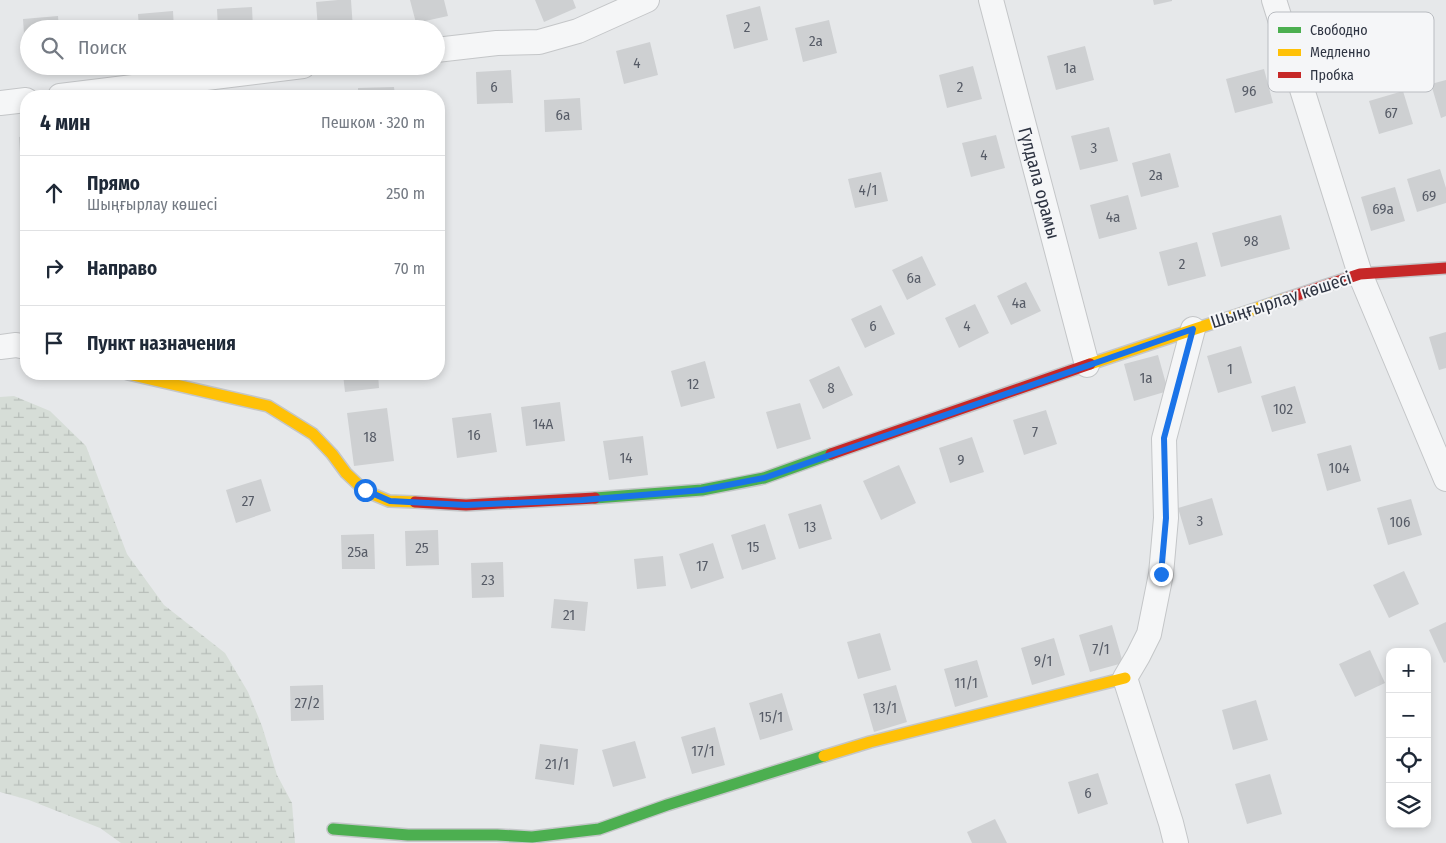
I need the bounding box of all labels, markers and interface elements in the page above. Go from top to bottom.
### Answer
legend [1268,12,1434,92]
house number: 2 [744,18,751,36]
search box [20,20,445,75]
text: Свободно [1310,22,1368,39]
house number: 2а [809,32,823,50]
icon: search [38,34,66,62]
text: Поиск [78,36,127,59]
text: Медленно [1310,44,1370,61]
house number: 4 [633,54,641,72]
house number: 1а [1063,59,1077,77]
text: Пробка [1310,67,1354,84]
house number: 6 [490,78,498,96]
house number: 2 [957,78,964,96]
house number: 96 [1242,82,1256,100]
house number: 67 [1384,104,1398,122]
house number: 6а [556,106,570,124]
text: 4 мин [40,110,90,136]
text: Пешком · 320 m [321,113,425,132]
street label: Гүлдала орамы [1014,125,1064,241]
house number: 3 [1091,139,1098,157]
house number: 4 [980,146,988,164]
house number: 2а [1149,166,1163,184]
text: Прямо [87,172,140,195]
icon: ahead [40,179,68,207]
house number: 4/1 [859,181,877,199]
text: 250 m [386,184,425,203]
house number: 69 [1422,187,1436,205]
text: Шыңғырлау көшесі [87,195,217,214]
house number: 69а [1372,200,1394,218]
house number: 4а [1106,208,1120,226]
house number: 98 [1244,232,1258,250]
icon: right [40,254,68,282]
house number: 2 [1179,255,1186,273]
text: Направо [87,257,157,280]
text: 70 m [394,259,425,278]
street label: Шыңғырлау көшесі [1208,267,1354,333]
house number: 6а [907,269,921,287]
house number: 4а [1012,294,1026,312]
house number: 6 [869,317,877,335]
house number: 4 [963,317,971,335]
icon: arrive [40,329,68,357]
text: Пункт назначения [87,332,236,355]
house number: 1 [1227,360,1233,378]
house number: 1а [1139,369,1153,387]
house number: 12 [687,375,700,393]
house number: 8 [827,379,835,397]
house number: 102 [1273,400,1293,418]
house number: 14А [532,415,554,433]
house number: 7 [1032,423,1038,441]
house number: 16 [467,426,481,444]
house number: 18 [363,428,377,446]
house number: 14 [619,449,633,467]
house number: 9 [957,451,965,469]
house number: 104 [1329,459,1349,477]
route start [354,479,377,502]
house number: 27 [242,492,254,510]
house number: 3 [1197,512,1204,530]
house number: 106 [1389,513,1411,531]
house number: 13 [804,518,817,536]
house number: 15 [747,538,759,556]
house number: 25 [415,539,429,557]
house number: 25а [348,543,368,561]
house number: 17 [696,557,708,575]
route end [1150,563,1173,586]
house number: 23 [481,571,495,589]
house number: 21 [563,606,575,624]
house number: 7/1 [1092,640,1110,658]
map controls [1386,648,1431,828]
button: + [1386,648,1431,693]
house number: 9/1 [1034,652,1052,670]
house number: 11/1 [954,674,978,692]
button: − [1386,693,1431,738]
house number: 27/2 [294,694,320,712]
house number: 13/1 [873,699,897,717]
house number: 15/1 [759,708,783,726]
button: locate [1386,738,1431,783]
house number: 17/1 [691,742,715,760]
house number: 21/1 [545,755,569,773]
button: layers [1386,783,1431,828]
house number: 6 [1084,784,1092,802]

